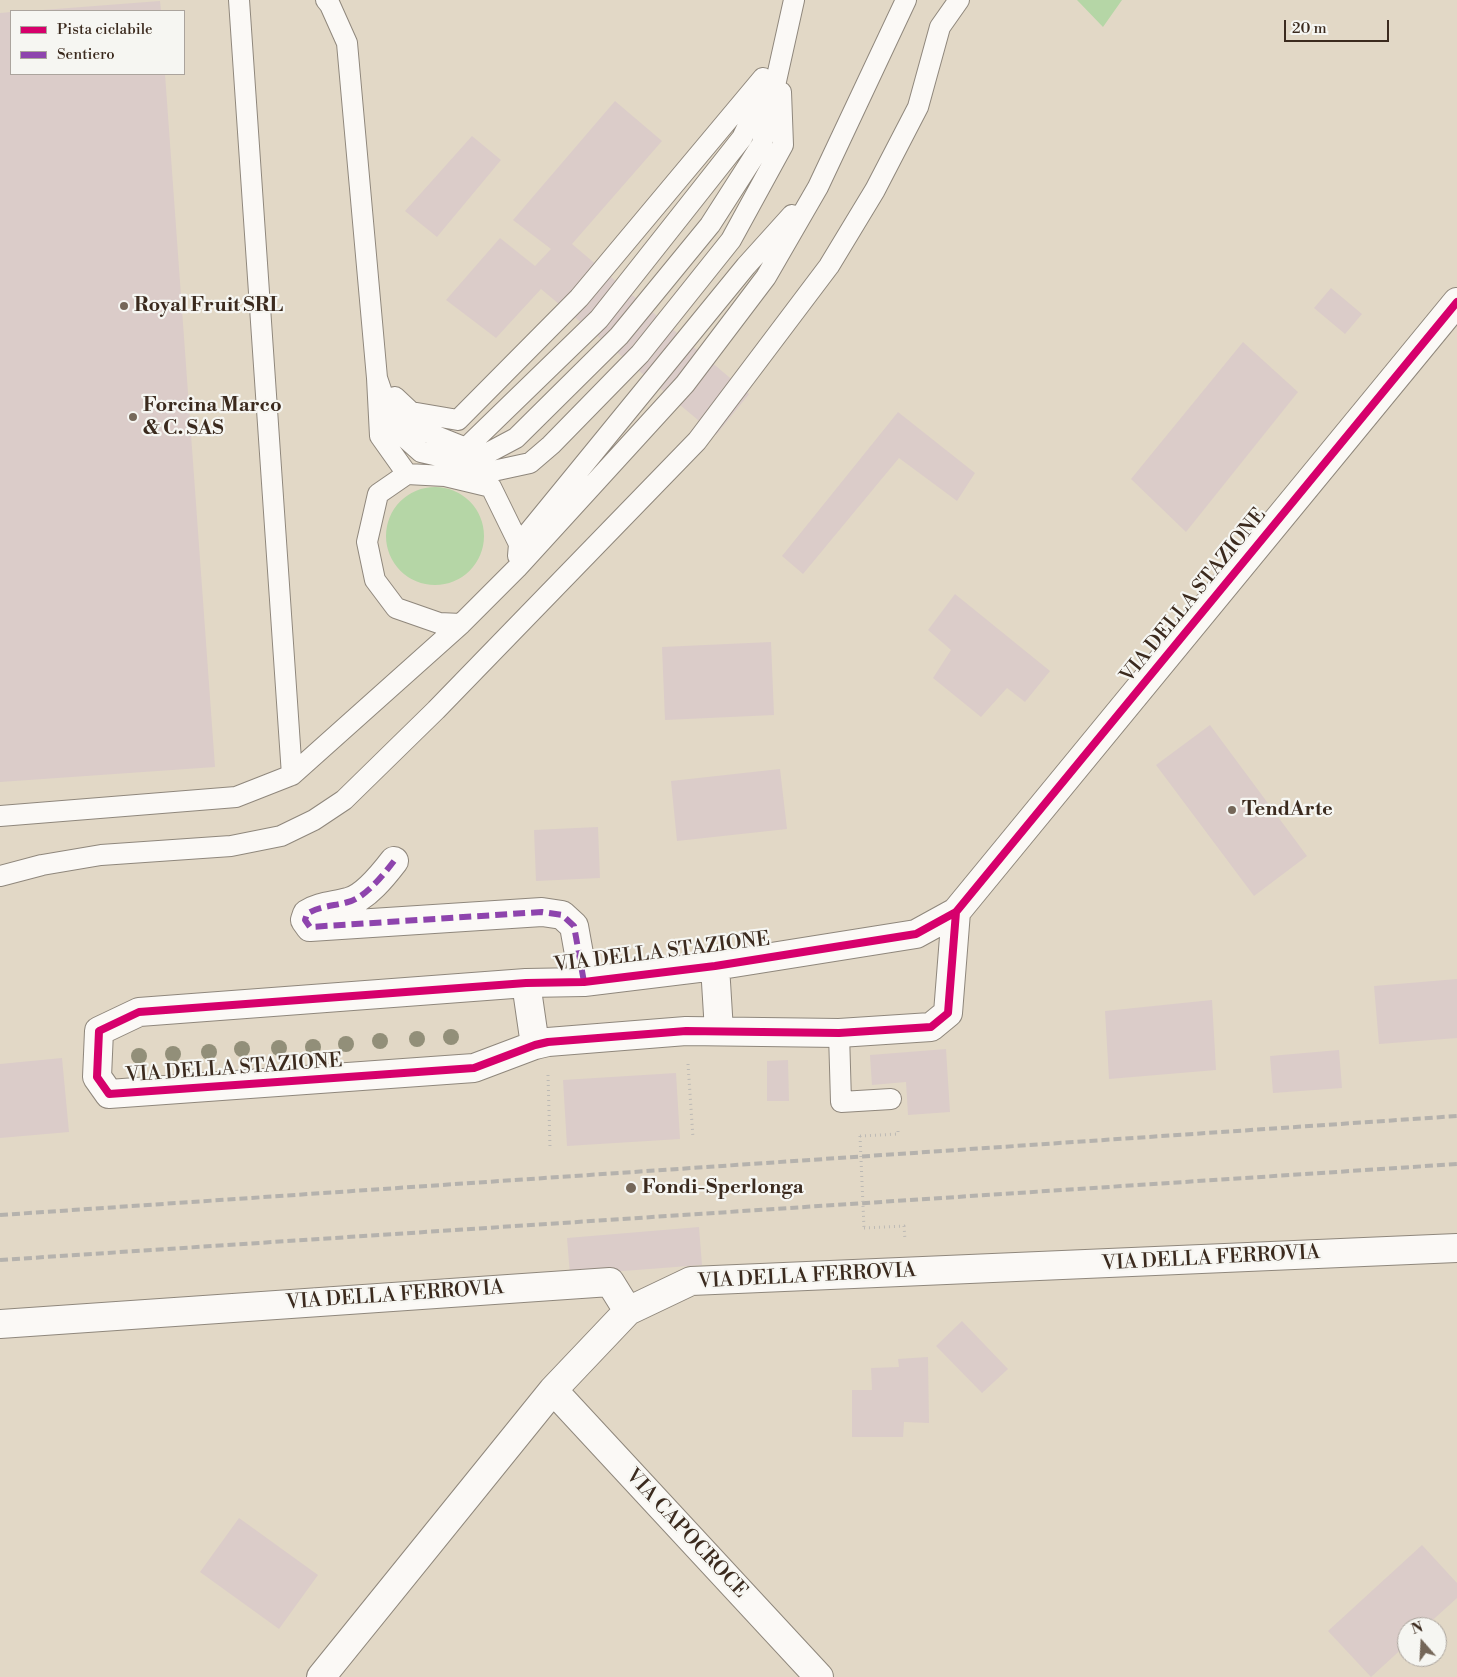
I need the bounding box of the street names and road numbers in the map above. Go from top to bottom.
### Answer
street label: VIA DELLA STAZIONE [1116,504,1272,688]
street label: VIA DELLA STAZIONE [553,928,771,978]
street label: VIA DELLA STAZIONE [125,1049,343,1089]
street label: VIA DELLA FERROVIA [1101,1241,1321,1277]
street label: VIA DELLA FERROVIA [697,1259,917,1295]
street label: VIA DELLA FERROVIA [285,1276,505,1316]
street label: VIA CAPOCROCE [620,1465,752,1603]

